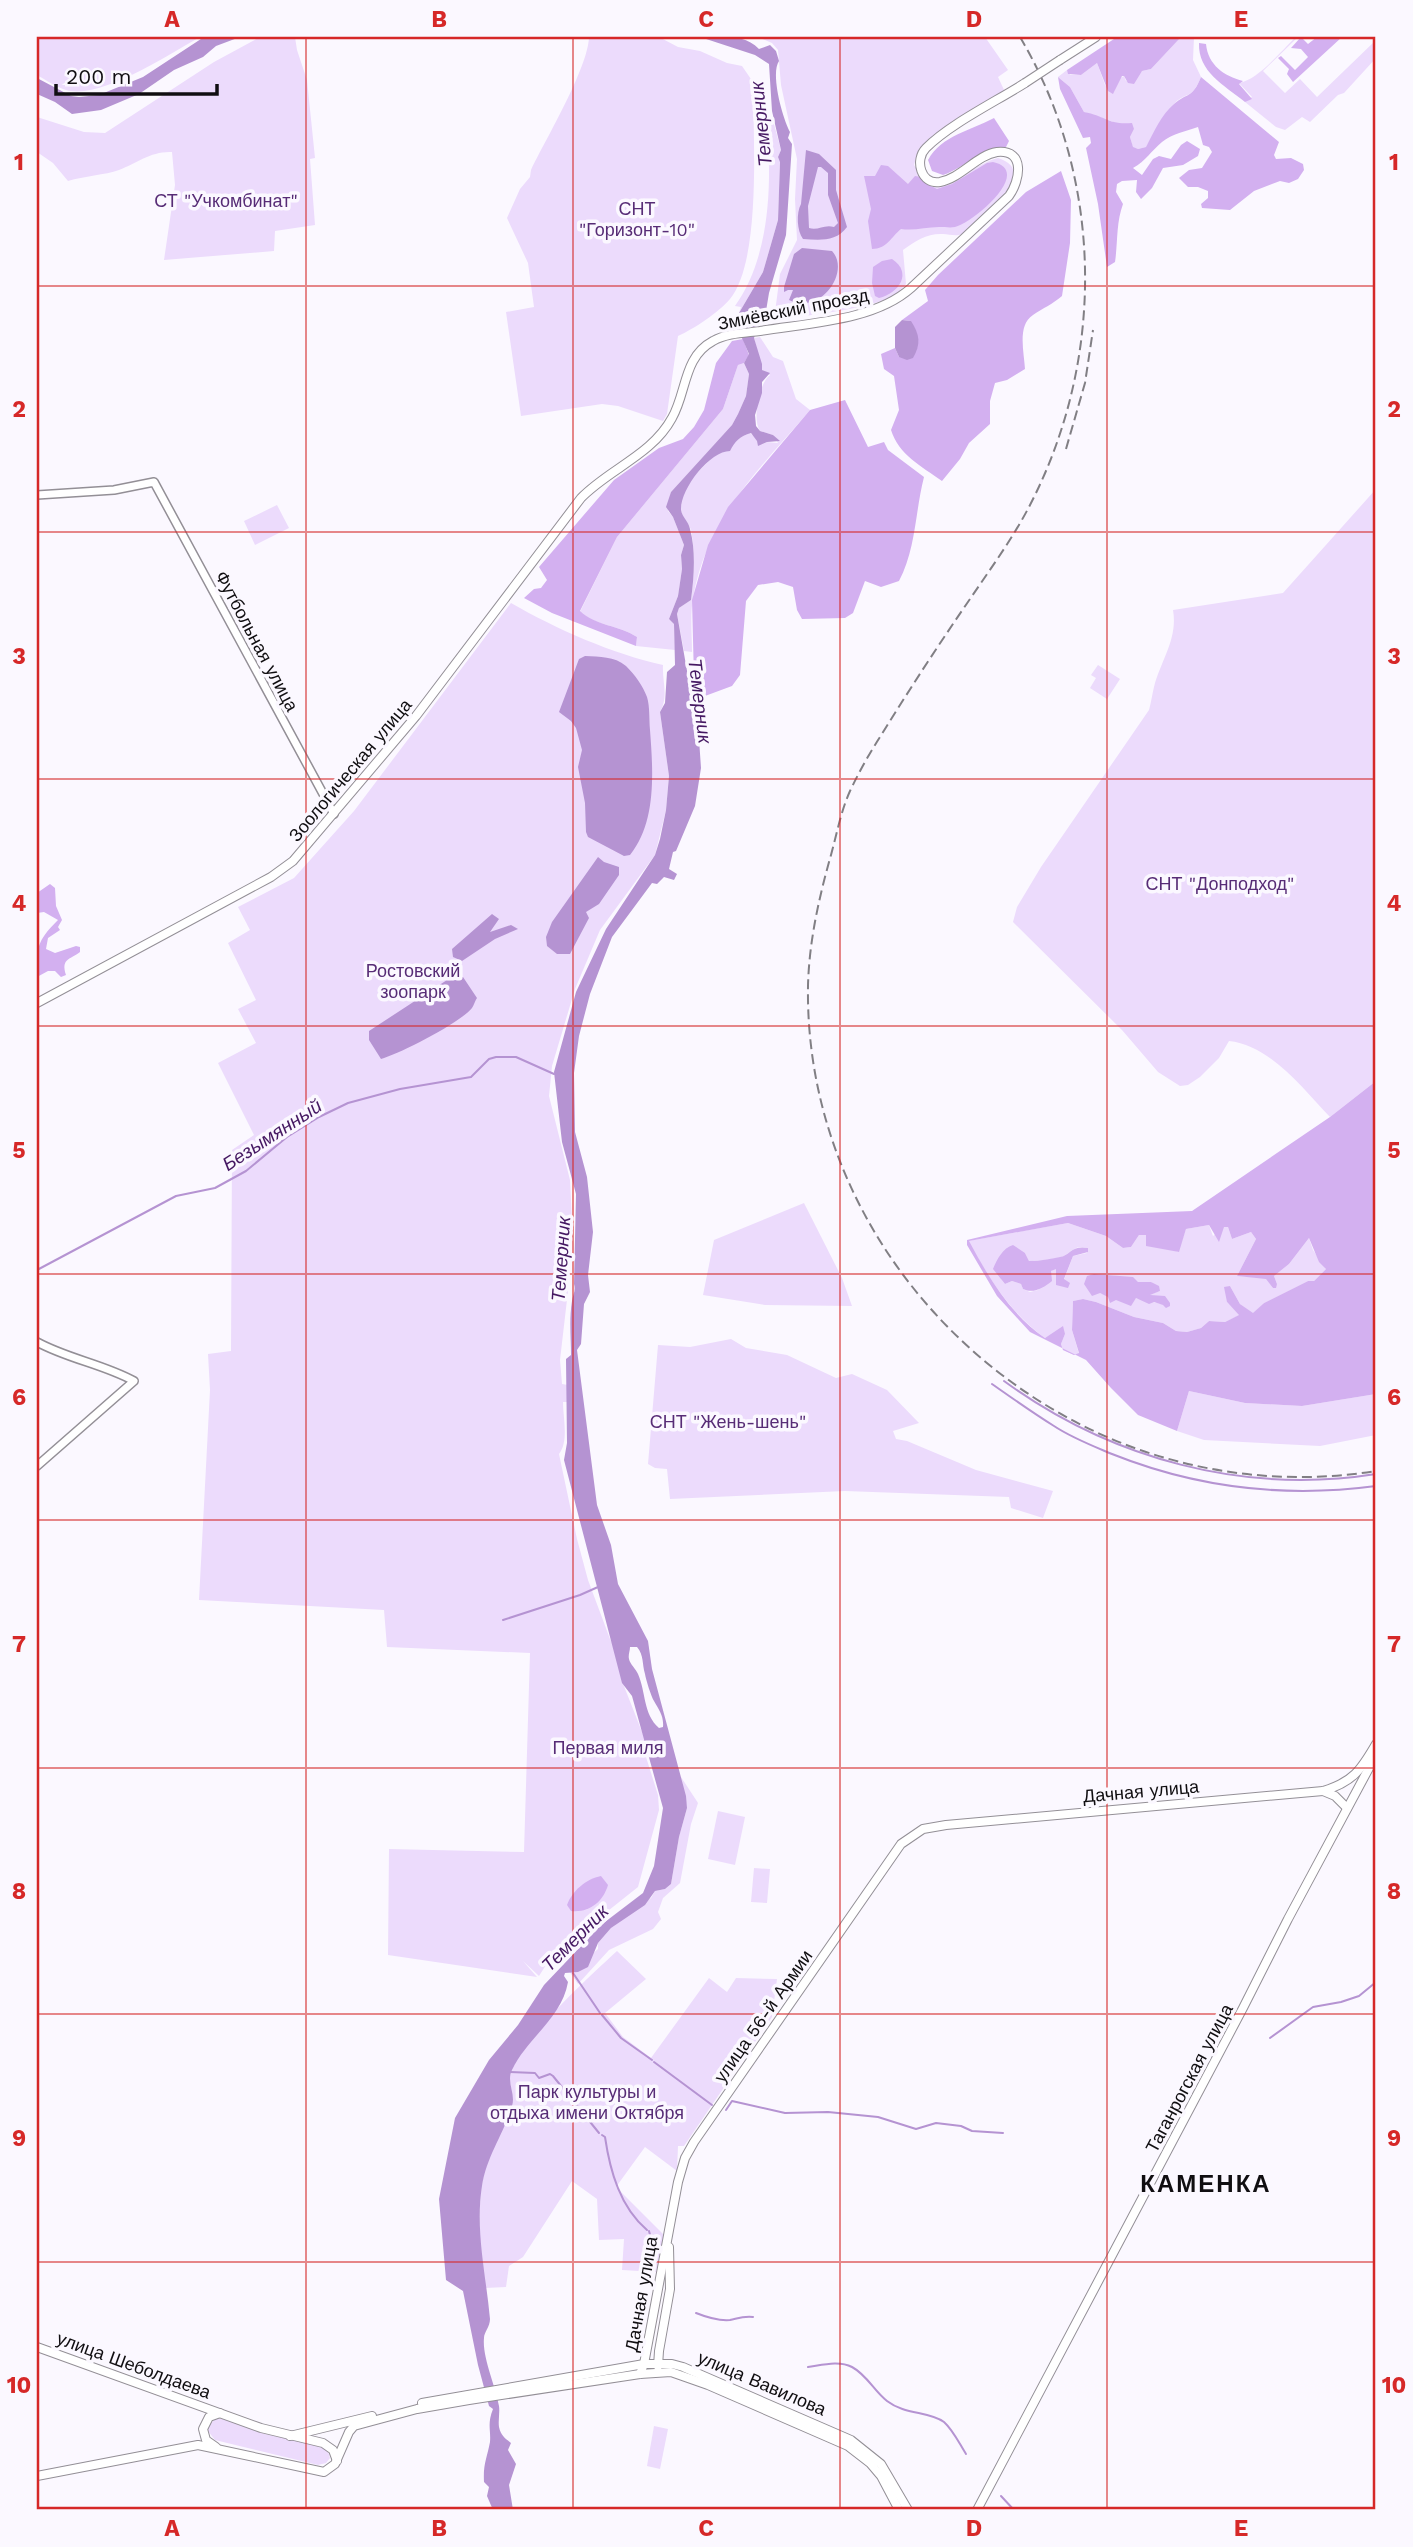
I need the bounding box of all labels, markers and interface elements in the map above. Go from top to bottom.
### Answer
text: A [164,6,180,33]
text: B [431,6,447,33]
text: C [698,6,714,33]
text: D [966,6,982,33]
text: E [1234,6,1248,33]
scale bar [56,52,217,96]
text: 200 m [66,64,132,89]
water label: Темерник [745,79,777,168]
text: 1 [14,149,24,176]
text: 1 [1389,149,1399,176]
park label: СТ "Учкомбинат" [154,190,298,211]
park label: СНТ "Горизонт-10" [579,198,695,240]
street label: Змиёвский проезд [716,284,871,334]
text: 2 [12,396,26,423]
text: 2 [1387,396,1401,423]
street label: Футбольная улица [211,567,303,716]
text: 3 [12,643,26,670]
text: 3 [1387,643,1401,670]
water label: Темерник [683,657,717,746]
street label: Зоологическая улица [284,694,416,846]
park label: СНТ "Донподход" [1146,873,1294,894]
text: 4 [12,890,27,917]
text: 4 [1387,890,1402,917]
park label: Ростовский зоопарк [366,960,460,1002]
water label: Безымянный [218,1094,326,1176]
text: 5 [12,1137,26,1164]
text: 5 [1387,1137,1401,1164]
water label: Темерник [547,1215,576,1302]
text: 6 [12,1384,26,1411]
text: 6 [1387,1384,1401,1411]
park label: СНТ "Жень-шень" [650,1411,806,1432]
text: 7 [12,1631,26,1658]
text: 7 [1387,1631,1401,1658]
park label: Первая миля [553,1737,663,1758]
street label: Дачная улица [1082,1775,1201,1807]
text: 8 [12,1878,26,1905]
text: 8 [1387,1878,1401,1905]
water label: Темерник [537,1899,614,1976]
street label: улица 56-й Армии [709,1946,817,2086]
street label: Таганрогская улица [1141,1999,1238,2156]
park label: Парк культуры и отдыха имени Октября [490,2081,684,2123]
text: 9 [12,2125,26,2152]
text: 9 [1387,2125,1401,2152]
district label: КАМЕНКА [1140,2170,1272,2198]
street label: Дачная улица [621,2234,662,2353]
street label: улица Шеболдаева [54,2327,215,2403]
street label: улица Вавилова [695,2347,830,2420]
text: 10 [7,2372,31,2399]
text: 10 [1382,2372,1406,2399]
text: A [164,2515,180,2542]
text: B [431,2515,447,2542]
text: C [698,2515,714,2542]
text: D [966,2515,982,2542]
text: E [1234,2515,1248,2542]

